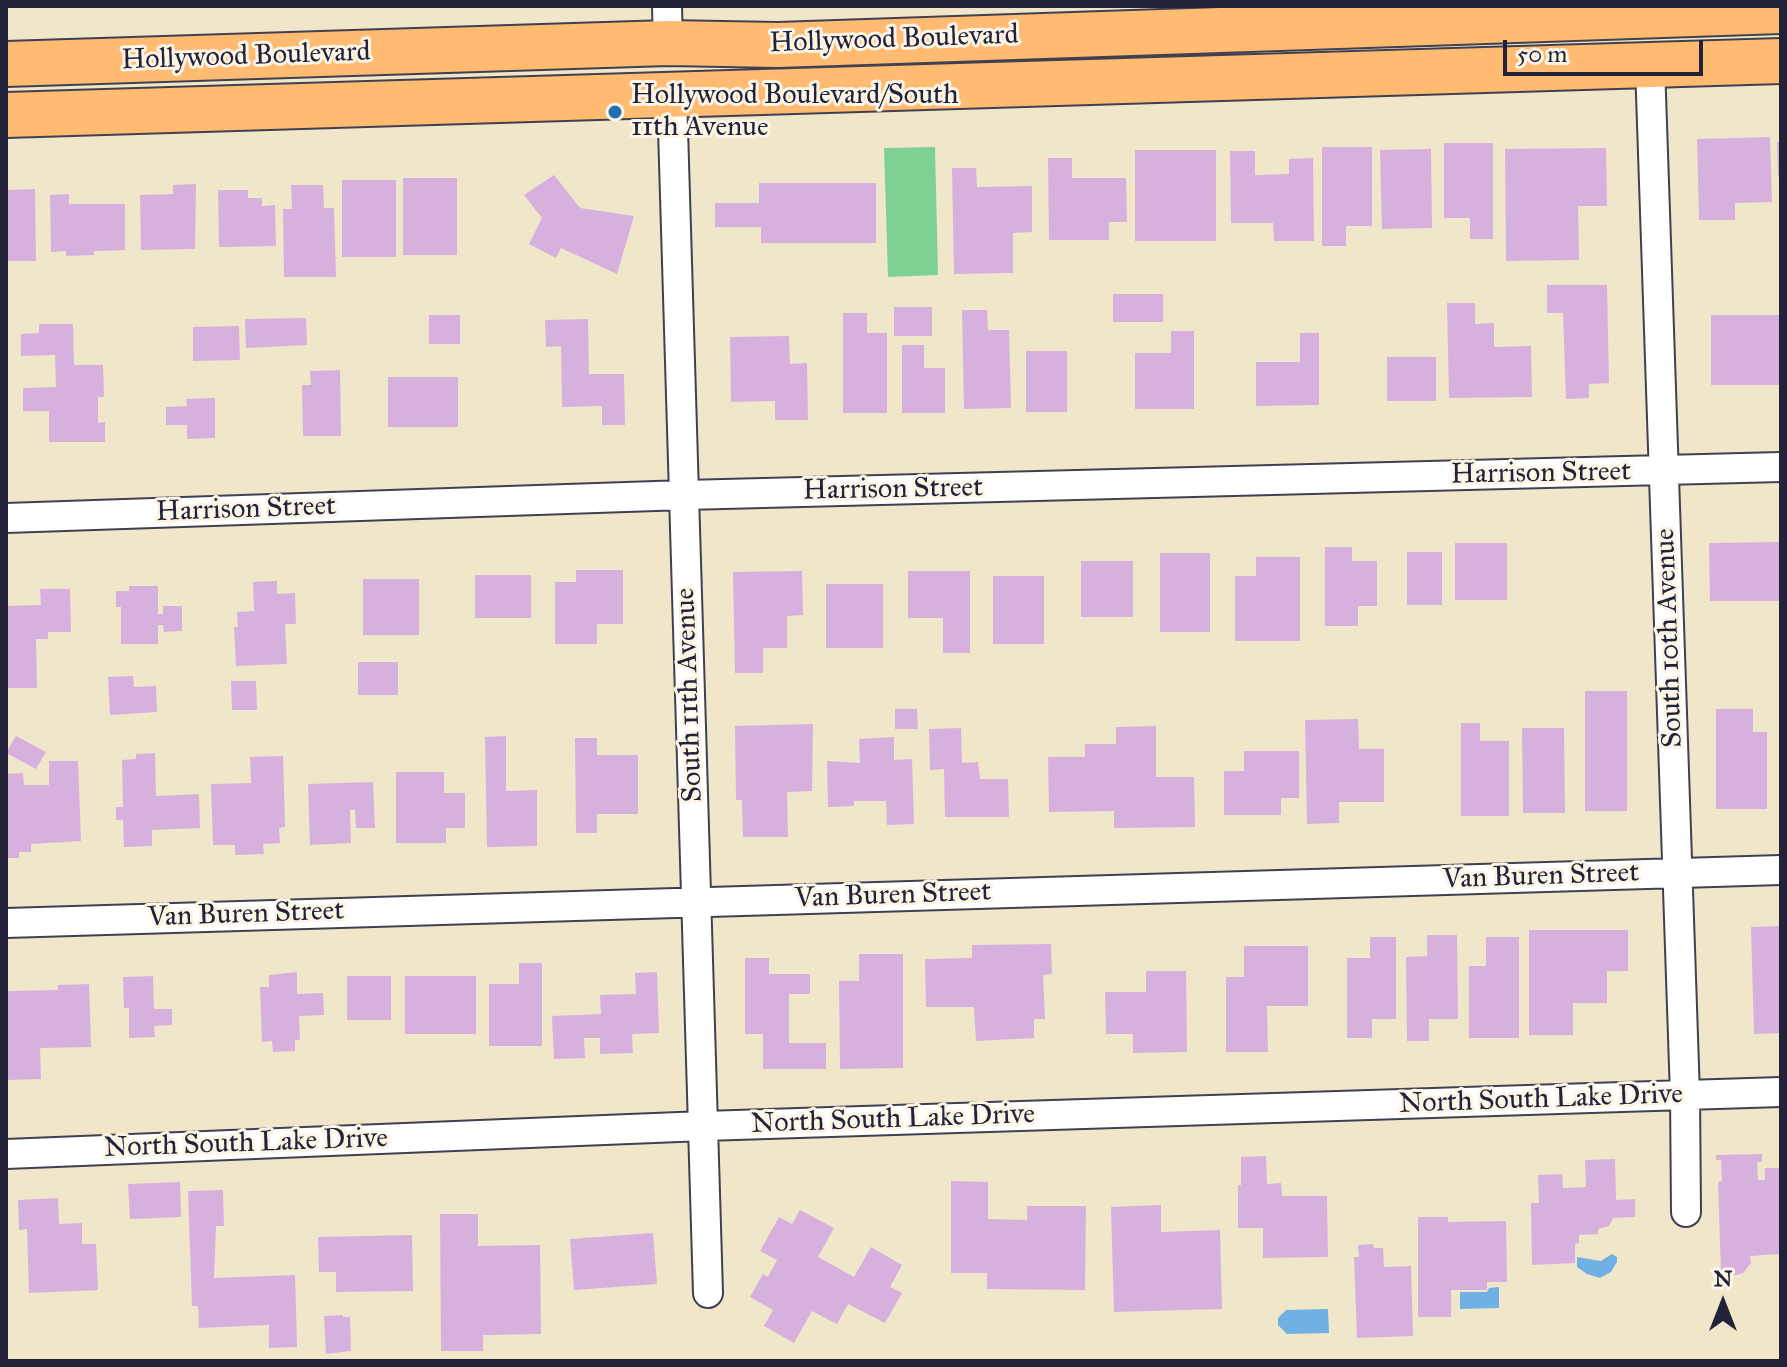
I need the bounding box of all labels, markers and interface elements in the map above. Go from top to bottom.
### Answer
street label: Hollywood Boulevard [769,19,1019,61]
scale bar [1507,24,1707,74]
street label: Hollywood Boulevard [121,36,371,78]
text: 50 m [1517,39,1567,69]
place label: Hollywood Boulevard/South 11th Avenue [631,79,959,145]
marker: Hollywood Boulevard/South 11th Avenue [606,103,624,121]
street label: Harrison Street [1451,456,1631,492]
street label: Harrison Street [803,472,983,508]
street label: Harrison Street [155,490,337,530]
street label: South 10th Avenue [1649,528,1691,748]
street label: South 11th Avenue [669,587,711,803]
street label: Van Buren Street [1442,857,1640,897]
street label: Van Buren Street [794,876,992,916]
street label: Van Buren Street [147,895,345,935]
street label: North South Lake Drive [1398,1078,1684,1122]
street label: North South Lake Drive [750,1098,1036,1142]
street label: North South Lake Drive [103,1122,389,1166]
north arrow [1683,1263,1763,1343]
text: N [1714,1265,1732,1292]

